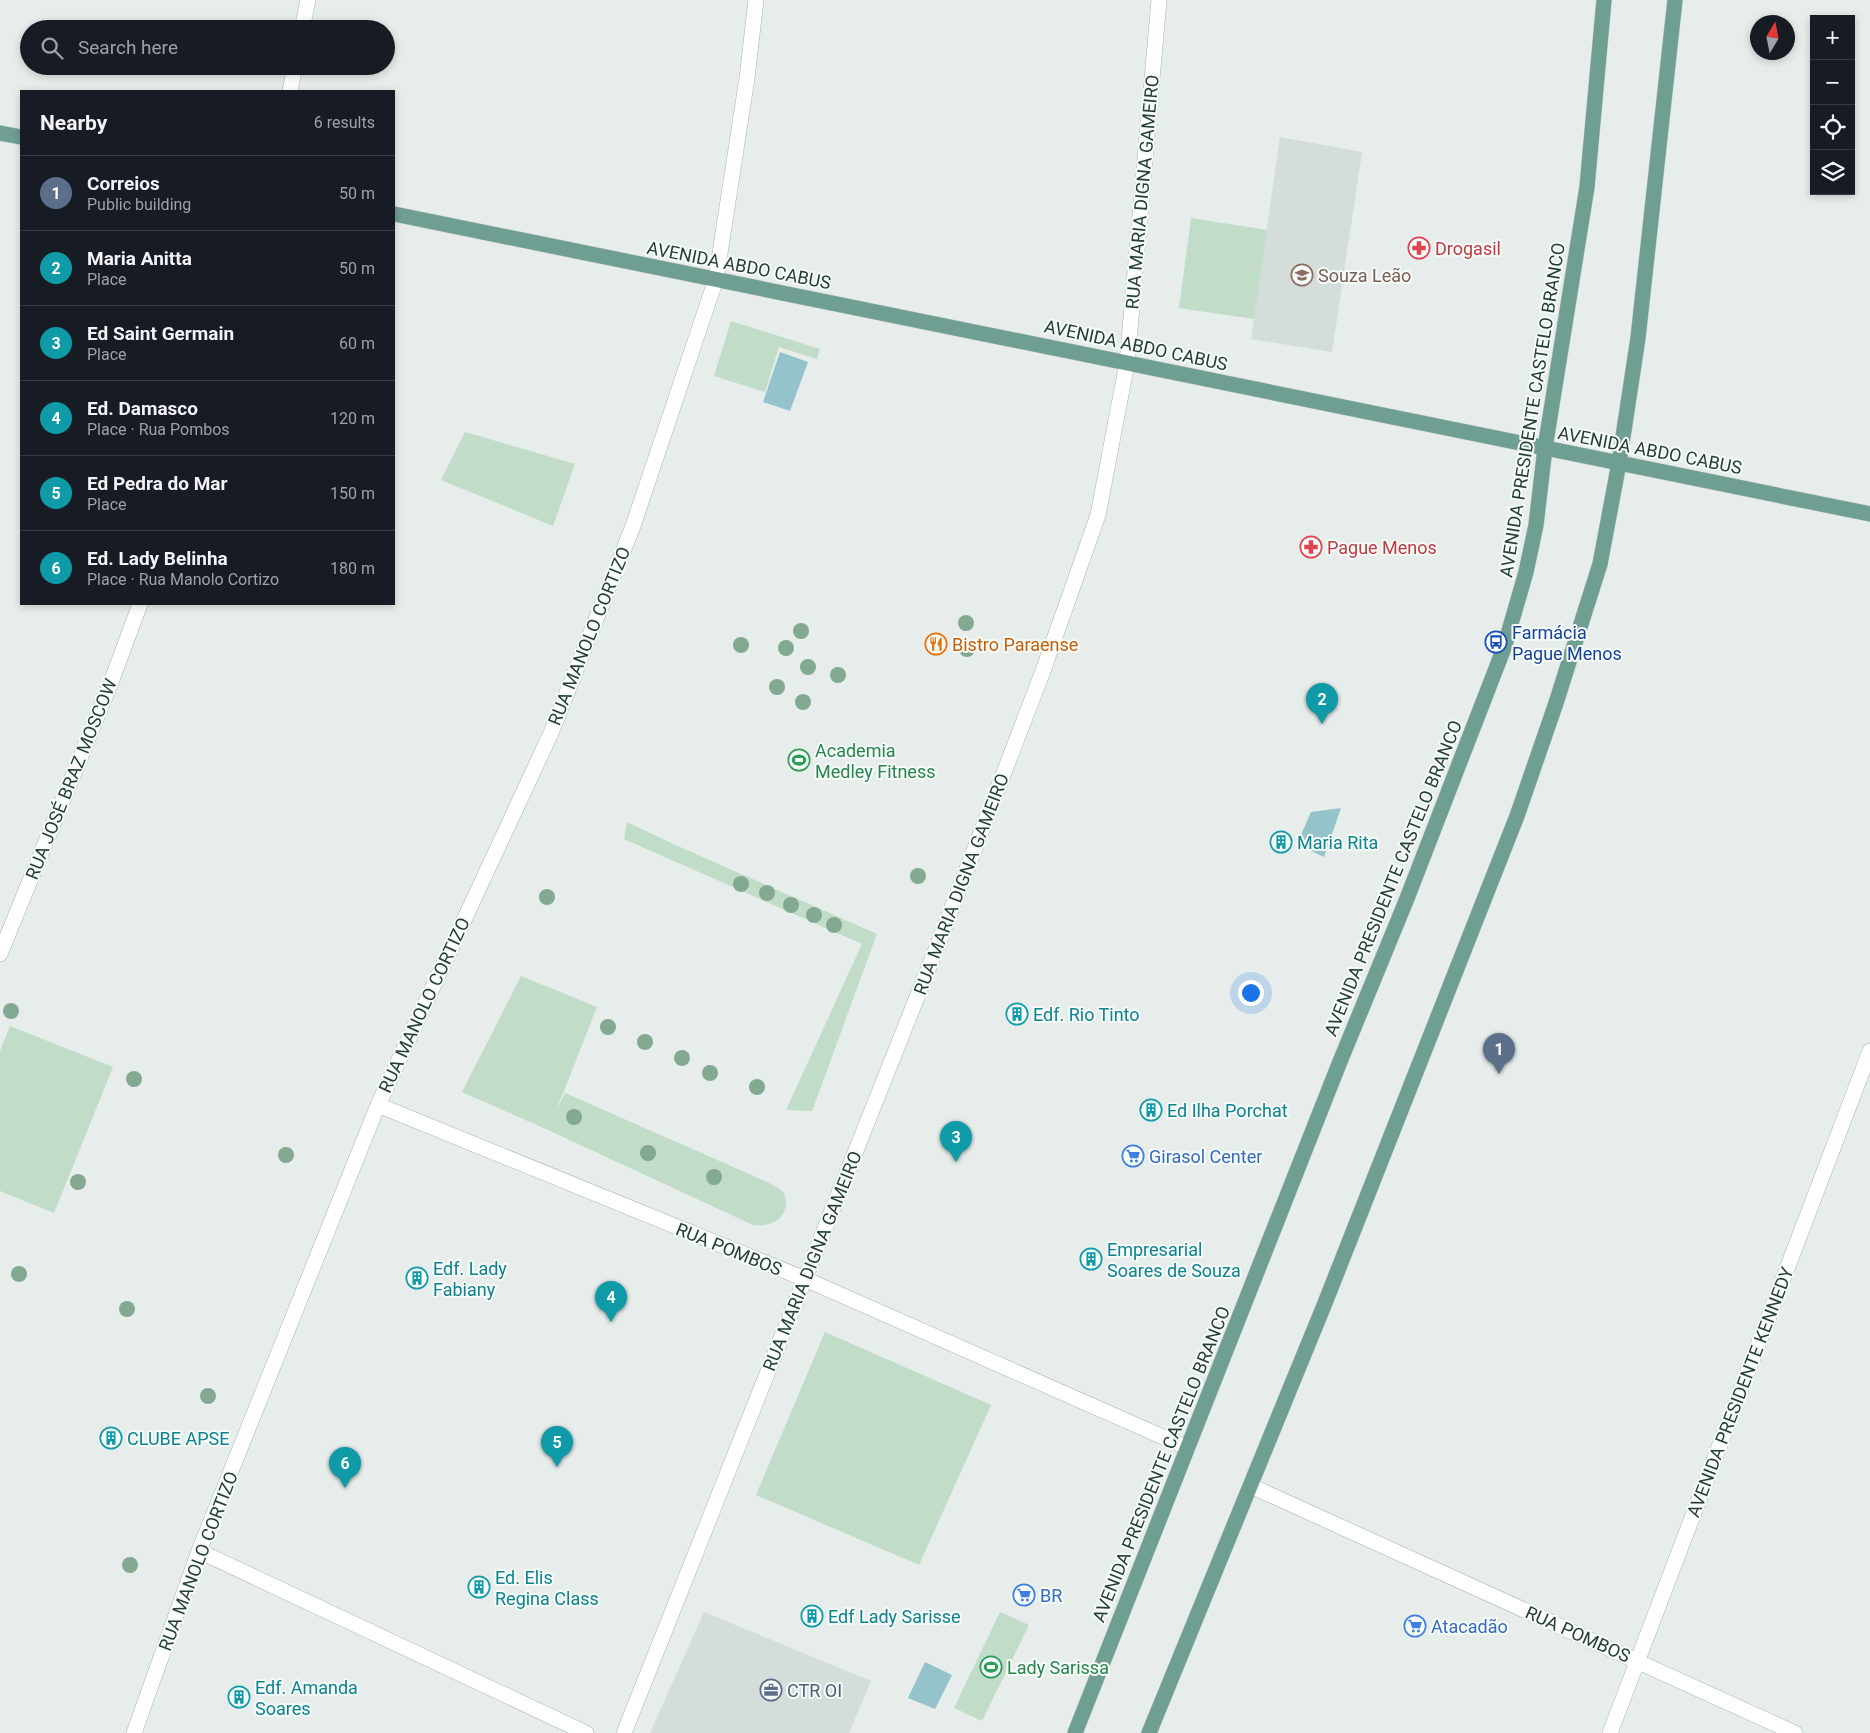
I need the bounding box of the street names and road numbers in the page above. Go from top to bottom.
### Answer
street label: RUA MARIA DIGNA GAMEIRO [1121,74,1163,310]
street label: AVENIDA ABDO CABUS [645,237,833,293]
street label: AVENIDA PRESIDENTE CASTELO BRANCO [1495,241,1569,579]
street label: AVENIDA ABDO CABUS [1042,315,1230,375]
street label: AVENIDA ABDO CABUS [1556,422,1744,478]
street label: RUA MANOLO CORTIZO [544,544,634,728]
street label: RUA JOSÉ BRAZ MOSCOW [21,676,121,882]
street label: AVENIDA PRESIDENTE CASTELO BRANCO [1320,717,1466,1039]
street label: RUA MARIA DIGNA GAMEIRO [909,770,1013,998]
street label: RUA MANOLO CORTIZO [374,914,474,1096]
street label: RUA MARIA DIGNA GAMEIRO [758,1148,866,1374]
street label: RUA POMBOS [673,1218,785,1280]
street label: AVENIDA PRESIDENTE KENNEDY [1682,1264,1798,1520]
street label: AVENIDA PRESIDENTE CASTELO BRANCO [1088,1303,1234,1625]
street label: RUA MANOLO CORTIZO [154,1468,242,1654]
street label: RUA POMBOS [1522,1602,1634,1667]

